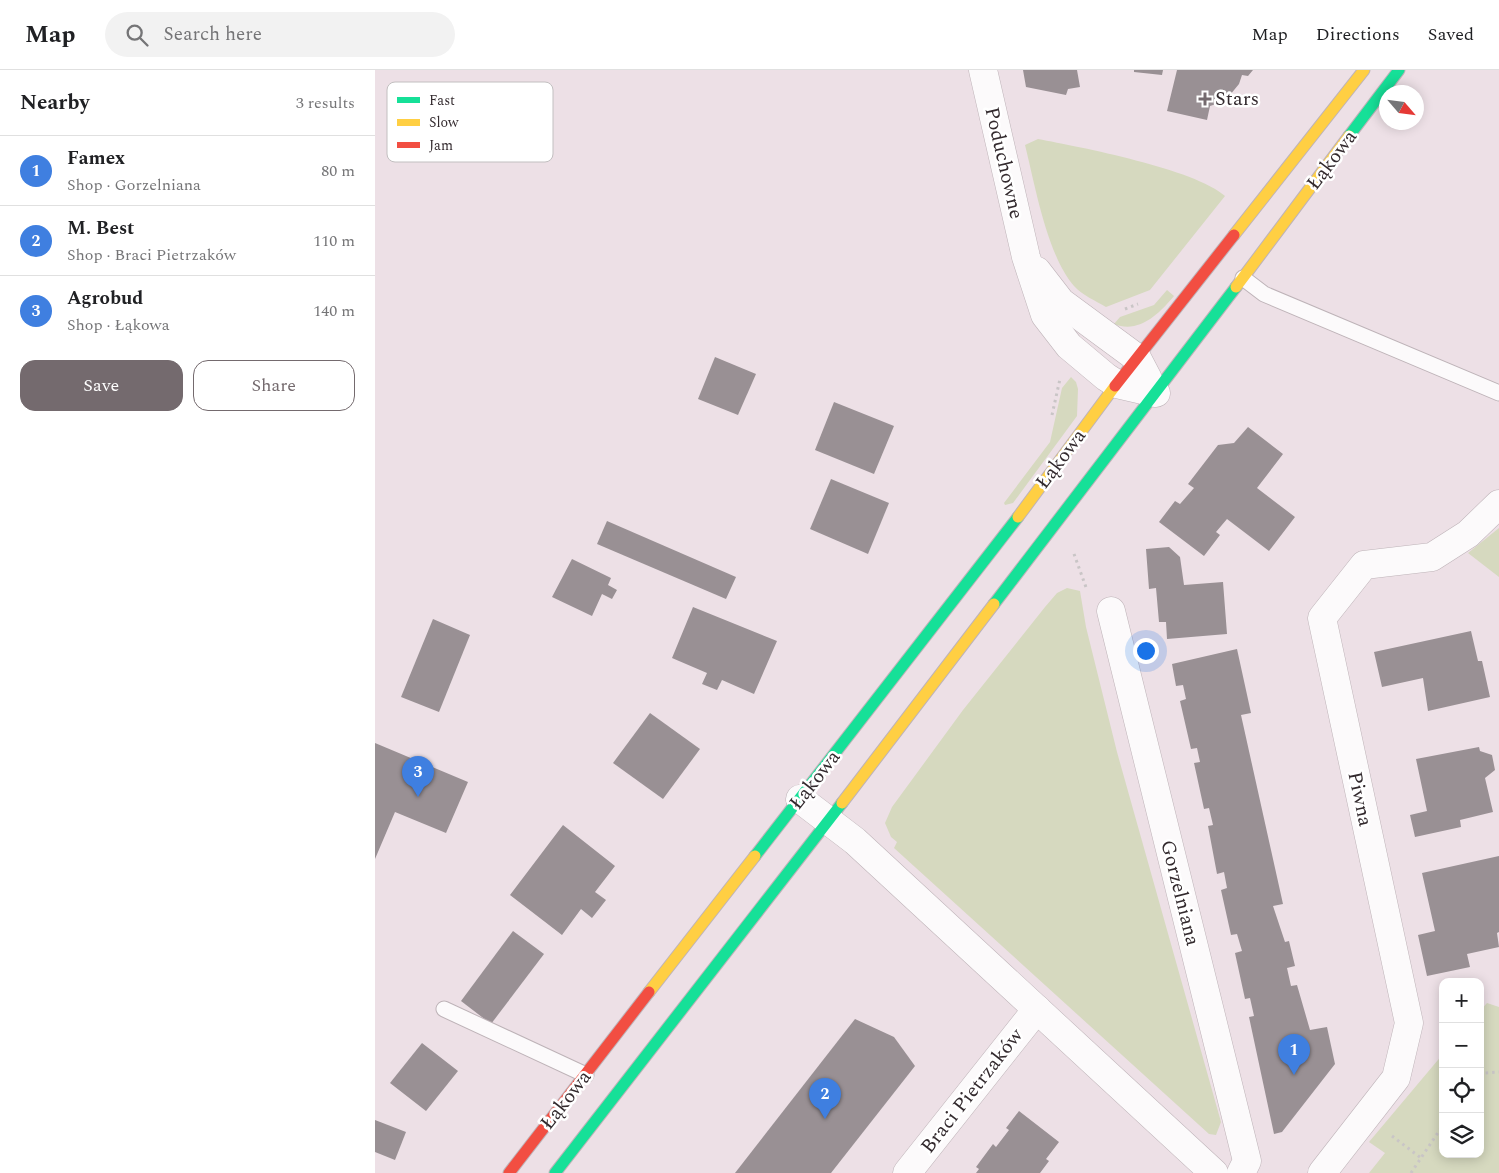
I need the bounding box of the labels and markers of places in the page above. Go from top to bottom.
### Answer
place label: Stars [1215,84,1259,114]
marker: Stars [1199,93,1211,105]
pin: 3 [402,756,434,797]
pin: 1 [1278,1034,1310,1075]
pin: 2 [809,1078,841,1119]

